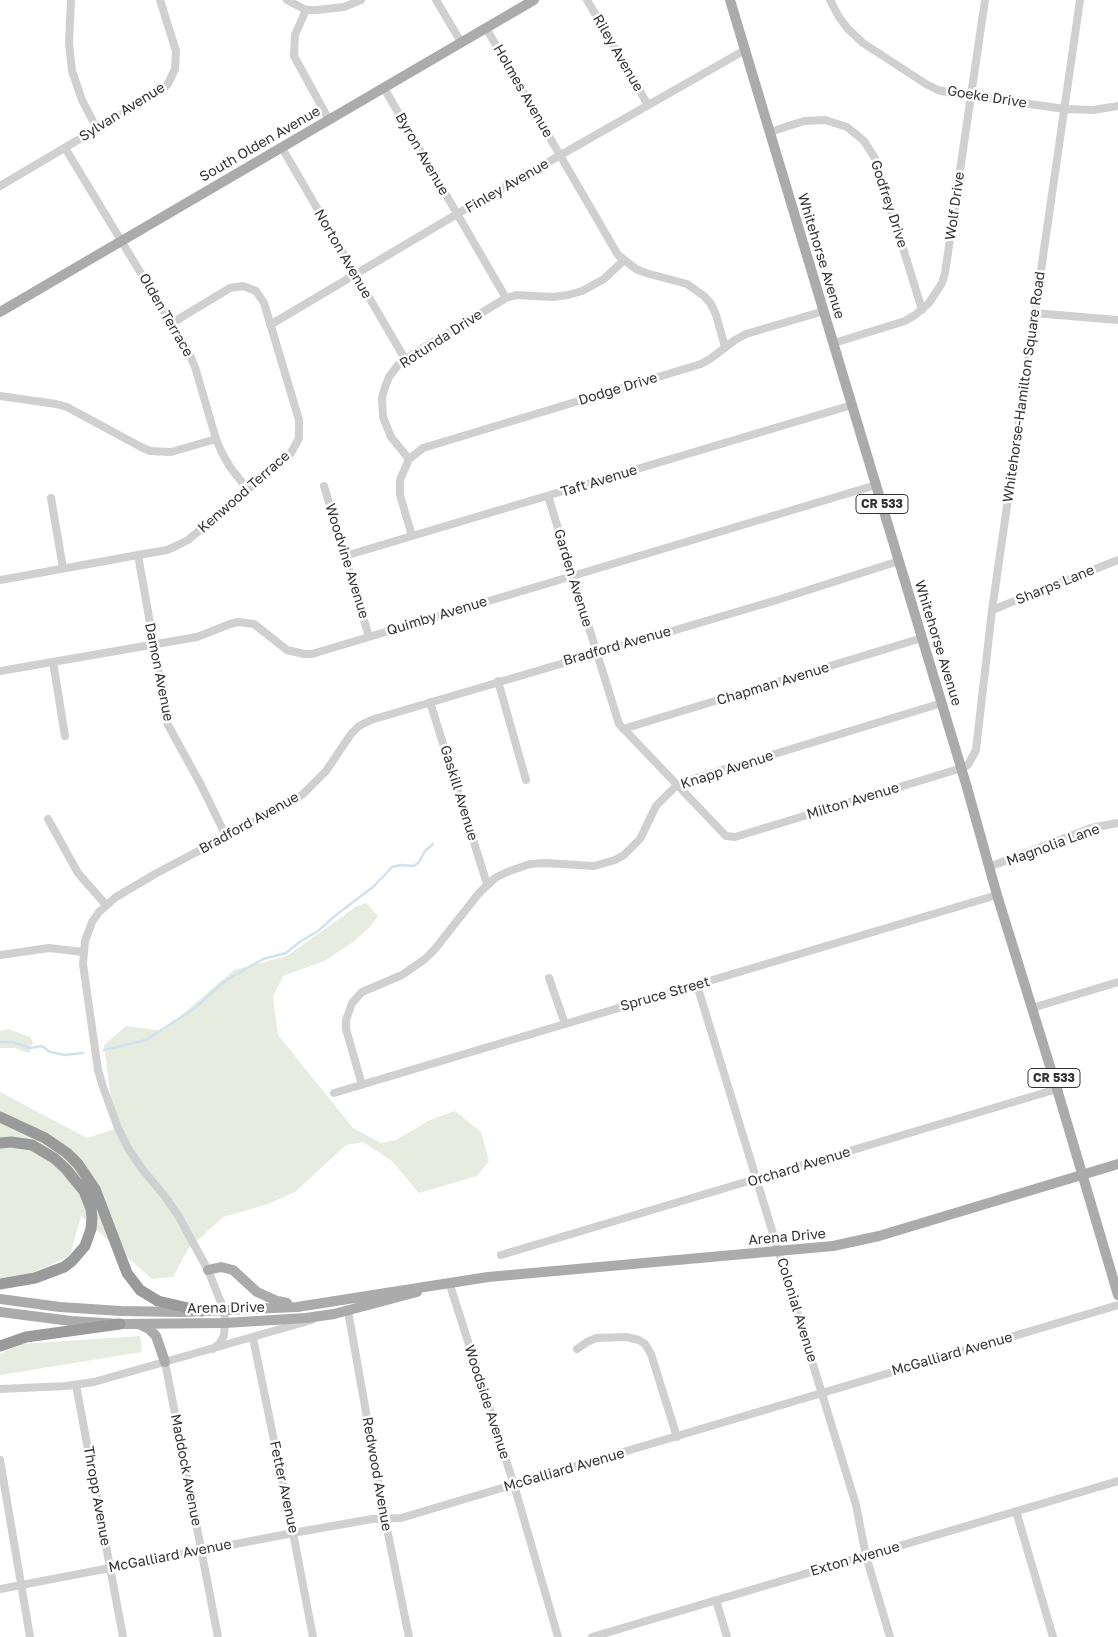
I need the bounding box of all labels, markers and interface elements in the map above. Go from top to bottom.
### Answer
street label: Riley Avenue [589,11,647,95]
street label: Holmes Avenue [490,42,556,140]
street label: Sylvan Avenue [76,79,168,145]
street label: Goeke Drive [946,82,1028,112]
street label: South Olden Avenue [197,103,323,185]
street label: Byron Avenue [392,110,452,198]
street label: Finley Avenue [462,155,552,217]
street label: Godfrey Drive [867,158,911,250]
street label: Wolf Drive [942,171,968,241]
street label: Whitehorse Avenue [794,191,848,321]
street label: Norton Avenue [311,206,375,302]
street label: Olden Terrace [135,270,197,360]
street label: Whitehorse-Hamilton Square Road [999,270,1049,504]
street label: Rotunda Drive [397,306,485,372]
street label: Dodge Drive [576,369,660,409]
street label: Kenwood Terrace [195,448,293,536]
street label: Taft Avenue [559,461,639,501]
road number: CR 533 [856,494,908,514]
street label: Woodvine Avenue [321,501,373,621]
street label: Garden Avenue [550,527,596,629]
street label: Sharps Lane [1013,562,1097,608]
street label: Whitehorse Avenue [911,578,965,708]
street label: Quimby Avenue [385,593,489,639]
street label: Damon Avenue [141,621,177,723]
street label: Bradford Avenue [561,623,673,669]
street label: Chapman Avenue [715,659,831,709]
street label: Gaskill Avenue [437,743,481,843]
street label: Knapp Avenue [679,747,775,793]
street label: Milton Avenue [805,779,901,823]
street label: Bradford Avenue [196,789,302,857]
street label: Magnolia Lane [1004,820,1102,870]
street label: Spruce Street [618,973,712,1015]
road number: CR 533 [1028,1068,1080,1088]
street label: Orchard Avenue [746,1143,852,1191]
street label: Arena Drive [748,1225,826,1249]
street label: Colonial Avenue [773,1256,821,1364]
street label: Arena Drive [187,1299,265,1317]
street label: McGalliard Avenue [890,1329,1014,1379]
street label: Woodside Avenue [461,1343,513,1461]
street label: Maddock Avenue [167,1412,205,1528]
street label: Redwood Avenue [359,1416,395,1532]
street label: Fetter Avenue [266,1439,302,1535]
street label: Thropp Avenue [80,1445,114,1547]
street label: McGalliard Avenue [502,1445,626,1495]
street label: McGalliard Avenue [107,1536,233,1576]
street label: Exton Avenue [808,1538,902,1580]

